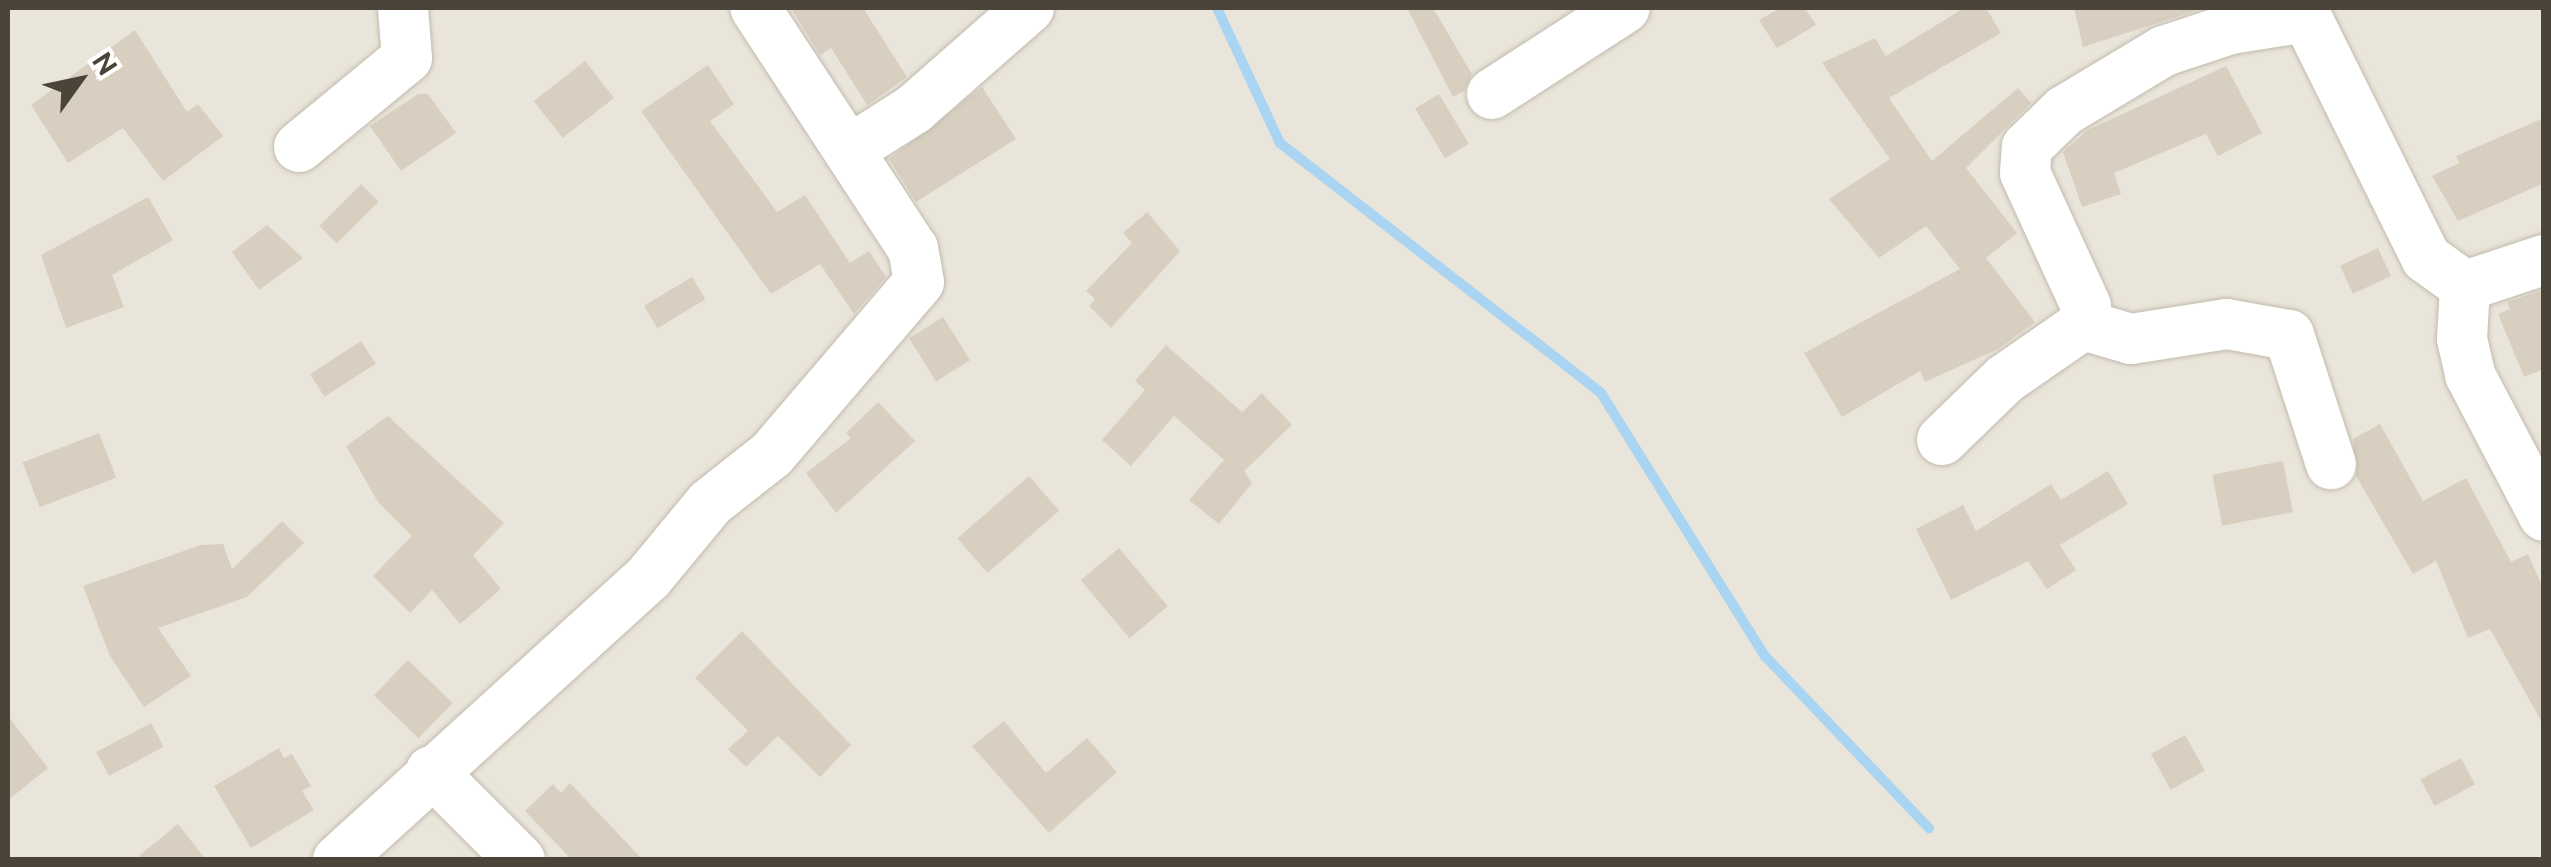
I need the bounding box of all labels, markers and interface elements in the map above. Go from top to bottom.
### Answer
north arrow [30,30,130,130]
text: N [87,46,124,81]

